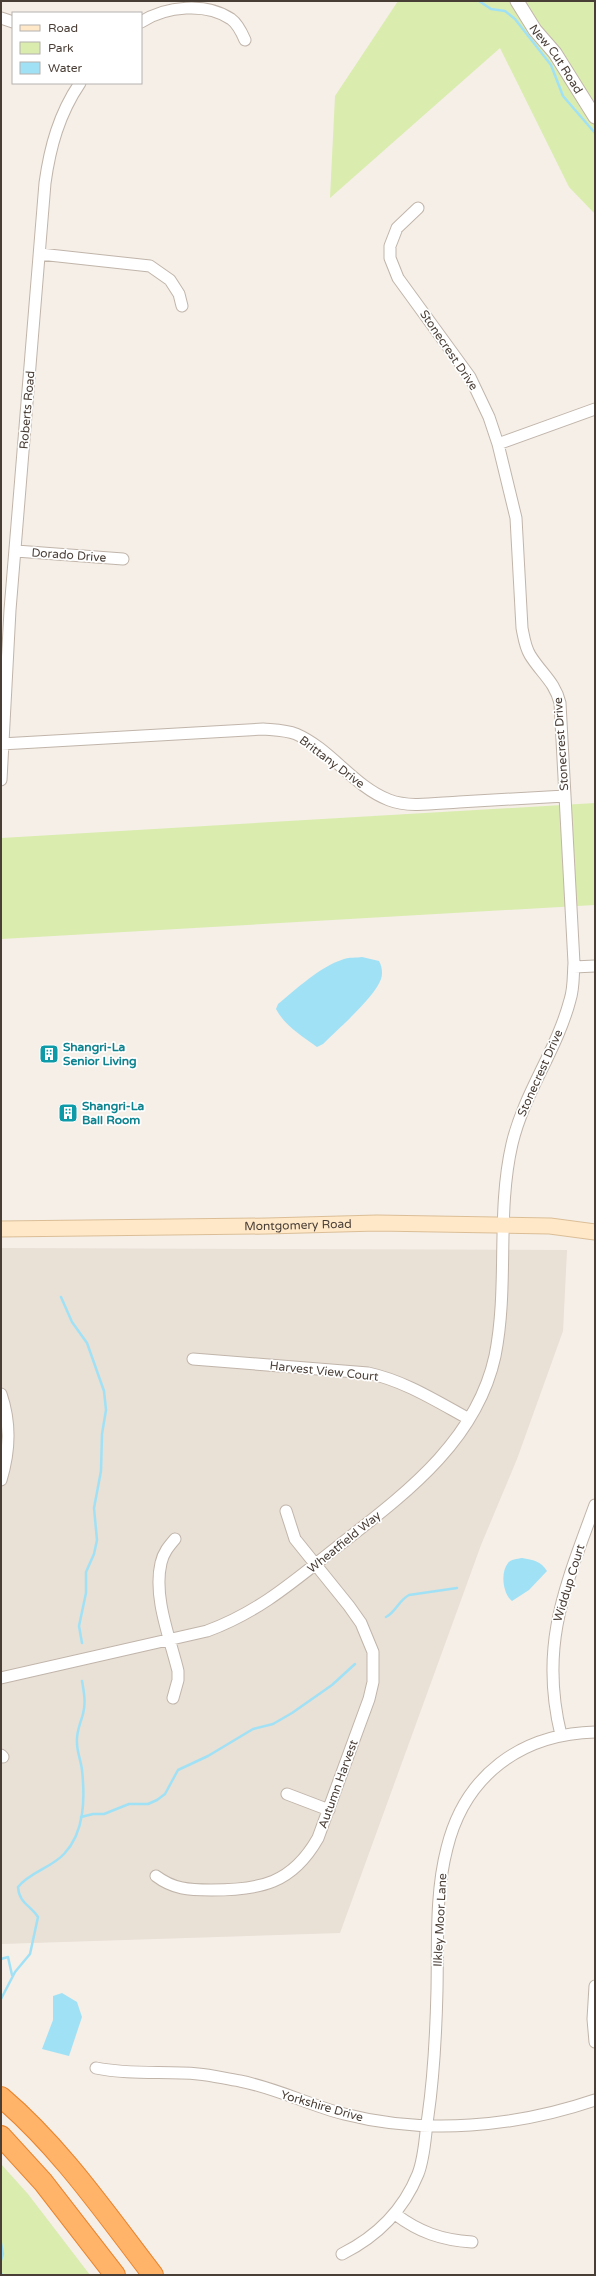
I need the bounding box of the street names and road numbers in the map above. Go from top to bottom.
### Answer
street label: New Cut Road [526,22,586,96]
street label: Stonecrest Drive [417,307,481,393]
street label: Roberts Road [17,370,37,450]
street label: Dorado Drive [31,545,107,565]
street label: Stonecrest Drive [551,697,571,791]
street label: Brittany Drive [297,733,368,791]
street label: Stonecrest Drive [515,1027,566,1119]
street label: Montgomery Road [244,1217,352,1233]
street label: Harvest View Court [269,1358,380,1384]
street label: Wheatfield Way [305,1508,384,1576]
street label: Widdup Court [551,1542,588,1623]
street label: Autumn Harvest [315,1737,361,1830]
street label: Ilkley Moor Lane [431,1873,449,1967]
street label: Yorkshire Drive [279,2088,365,2125]

